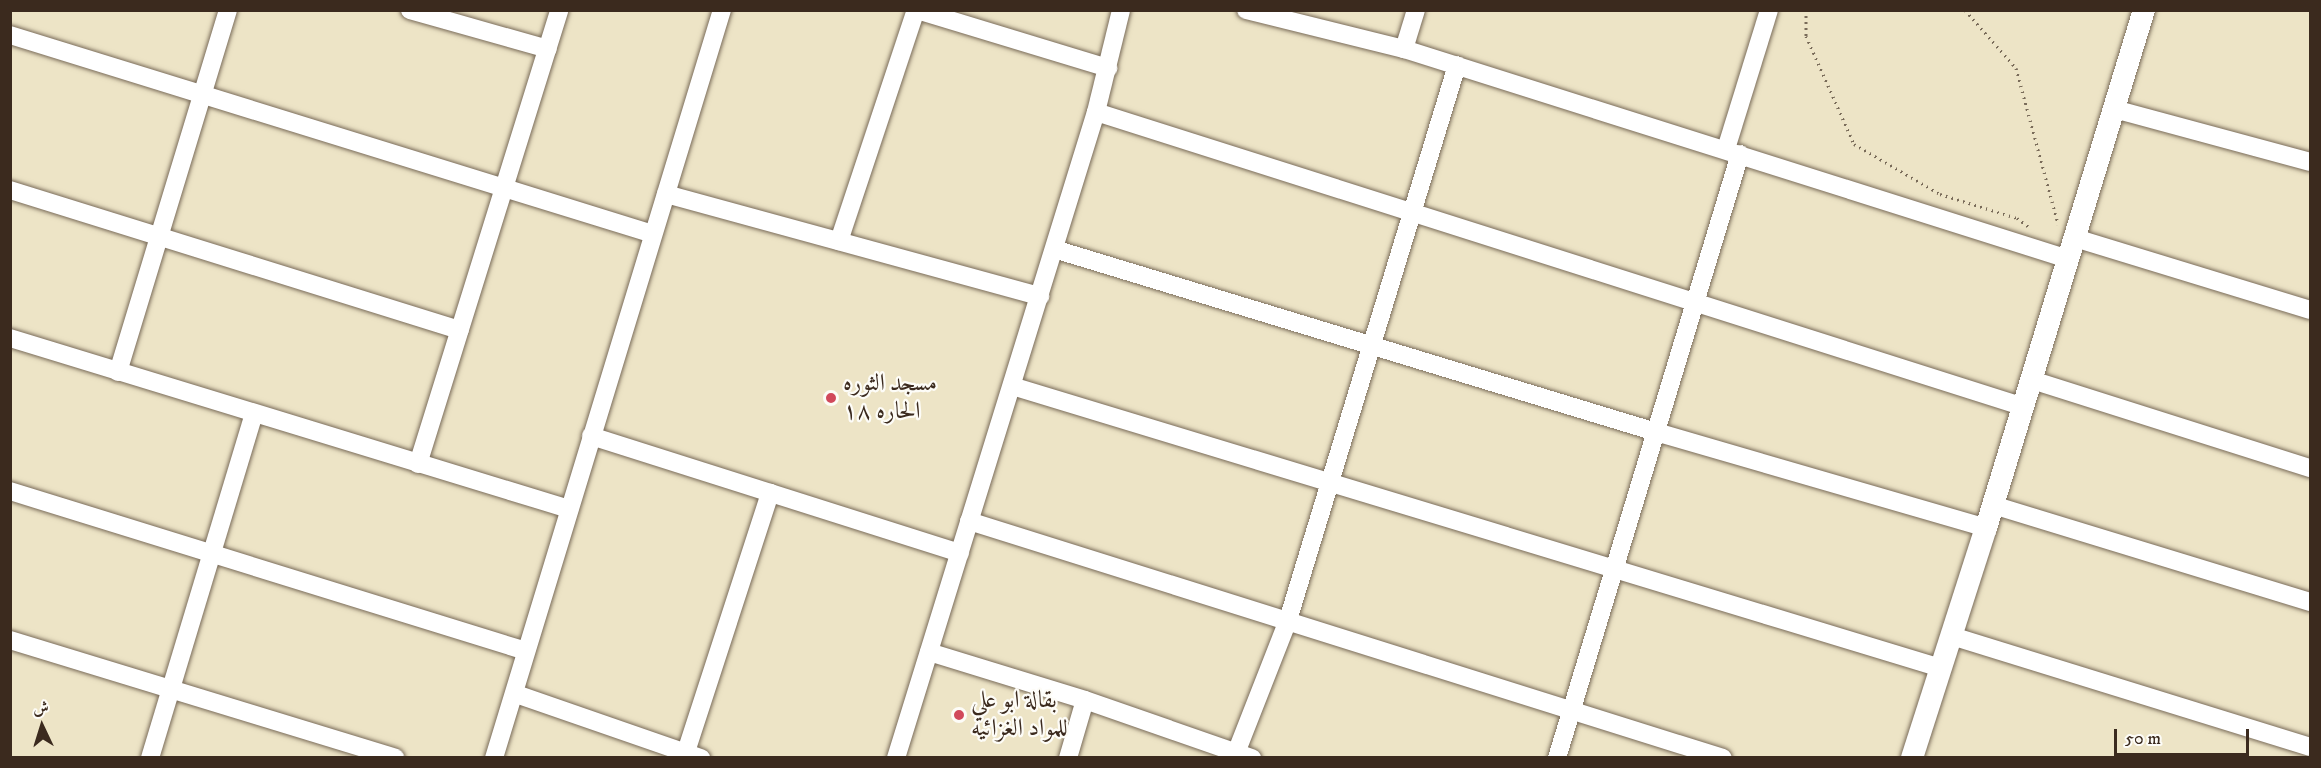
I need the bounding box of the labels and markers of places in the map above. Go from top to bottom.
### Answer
place label: مسجد الثوره الحاره ١٨ [843,370,937,426]
marker: مسجد الثوره الحاره ١٨ [824,391,838,405]
place label: بقالة ابو علي للمواد الغزائيه [971,687,1068,743]
marker: بقالة ابو علي للمواد الغزائيه [952,708,966,722]

